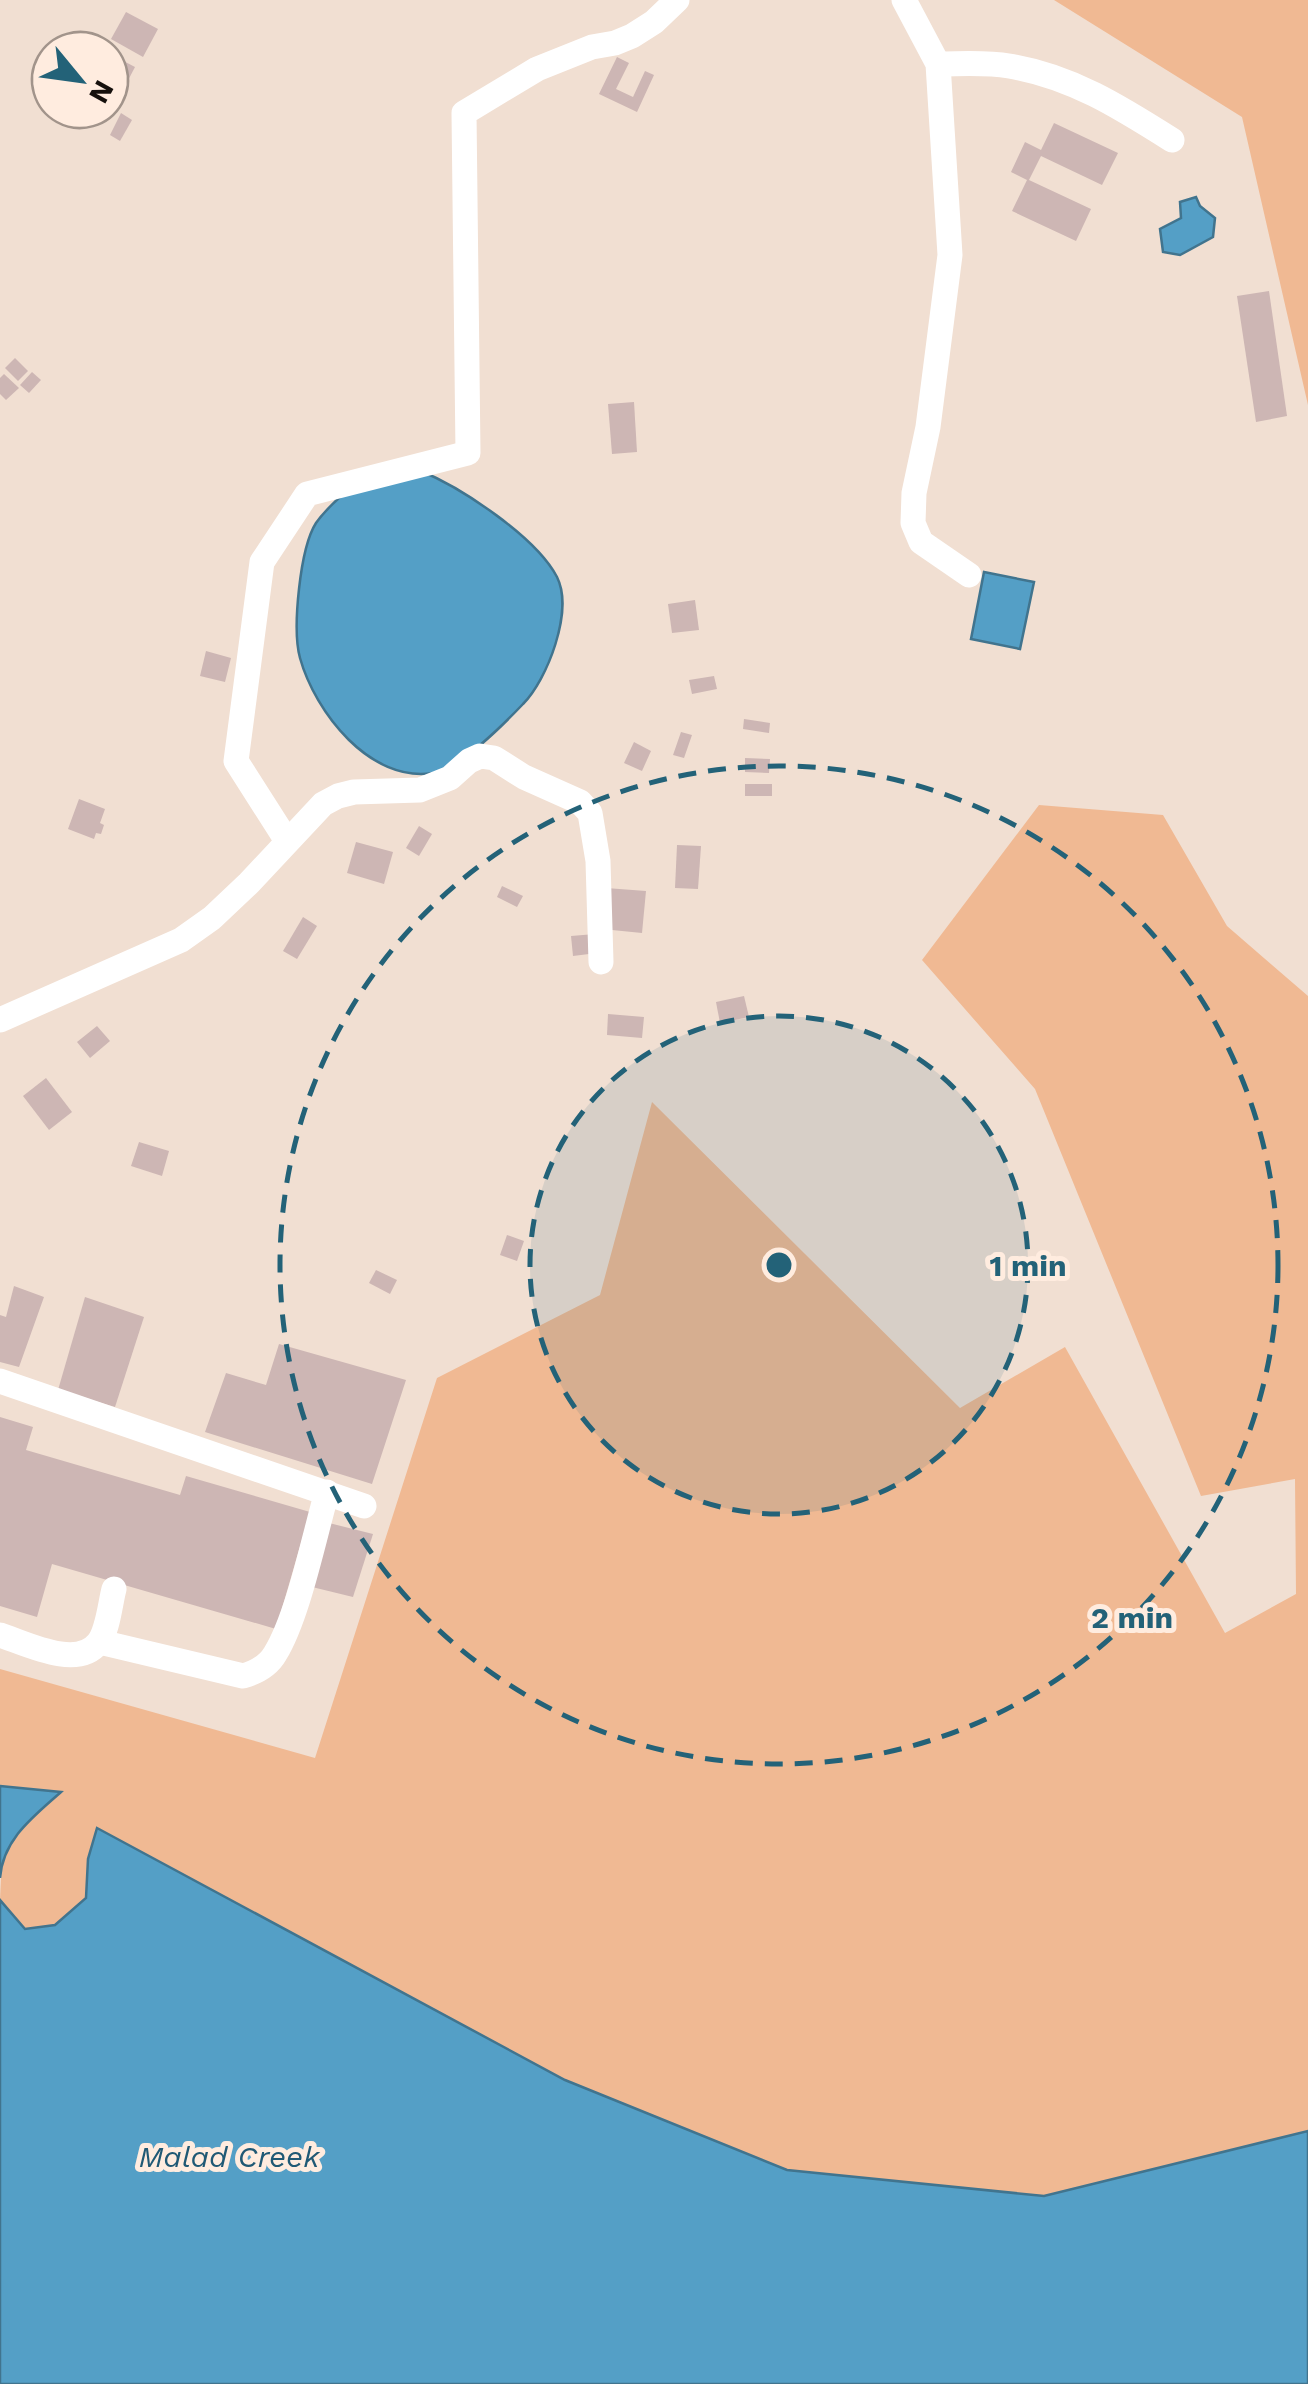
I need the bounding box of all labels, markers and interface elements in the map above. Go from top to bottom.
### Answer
north arrow [30,30,130,130]
text: N [82,75,121,109]
centre of rings [761,1247,797,1283]
text: 1 min [989,1248,1067,1283]
text: 2 min [1091,1600,1173,1635]
water label: Malad Creek [138,2139,321,2174]

